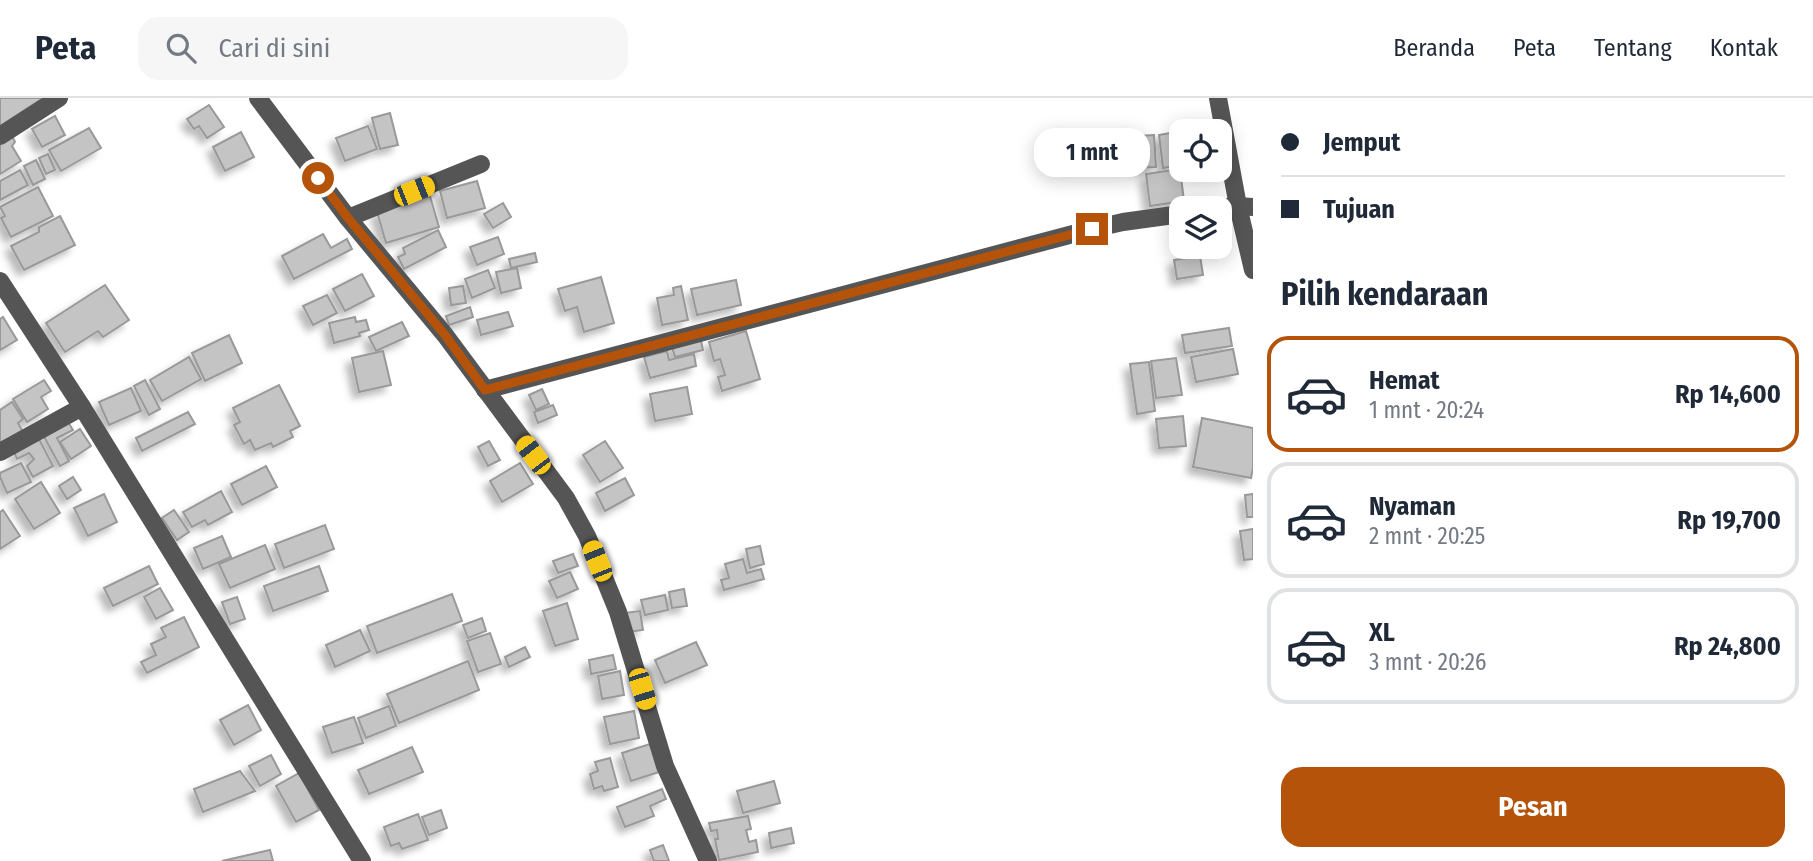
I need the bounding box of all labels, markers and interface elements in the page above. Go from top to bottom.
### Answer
search box [138,17,628,80]
text: Peta [35,28,96,68]
icon: search [162,29,200,67]
text: Cari di sini [218,33,330,64]
text: Beranda [1393,34,1475,62]
text: Peta [1513,34,1556,62]
text: Tentang [1594,34,1672,62]
text: Kontak [1710,34,1778,62]
map controls [1169,119,1232,259]
button: locate [1169,119,1232,182]
text: Jemput [1323,127,1400,158]
callout: 1 mnt [1034,128,1150,176]
text: 1 mnt [1066,138,1118,166]
route start [302,162,334,194]
car [391,173,438,209]
text: Tujuan [1323,194,1395,225]
button: layers [1169,196,1232,259]
route end [1076,213,1108,245]
text: Pilih kendaraan [1281,275,1489,313]
icon: car [1285,363,1348,426]
text: Hemat [1369,365,1440,396]
text: Rp 14,600 [1675,379,1781,410]
text: 1 mnt · 20:24 [1369,396,1484,424]
car [512,432,555,478]
icon: car [1285,489,1348,552]
text: Nyaman [1369,491,1456,522]
text: Rp 19,700 [1677,505,1781,536]
text: 2 mnt · 20:25 [1369,522,1485,550]
car [580,538,615,584]
icon: car [1285,615,1348,678]
text: XL [1369,617,1395,648]
text: Rp 24,800 [1674,631,1781,662]
text: 3 mnt · 20:26 [1369,648,1486,676]
car [626,666,659,712]
button: Pesan [1281,767,1785,847]

